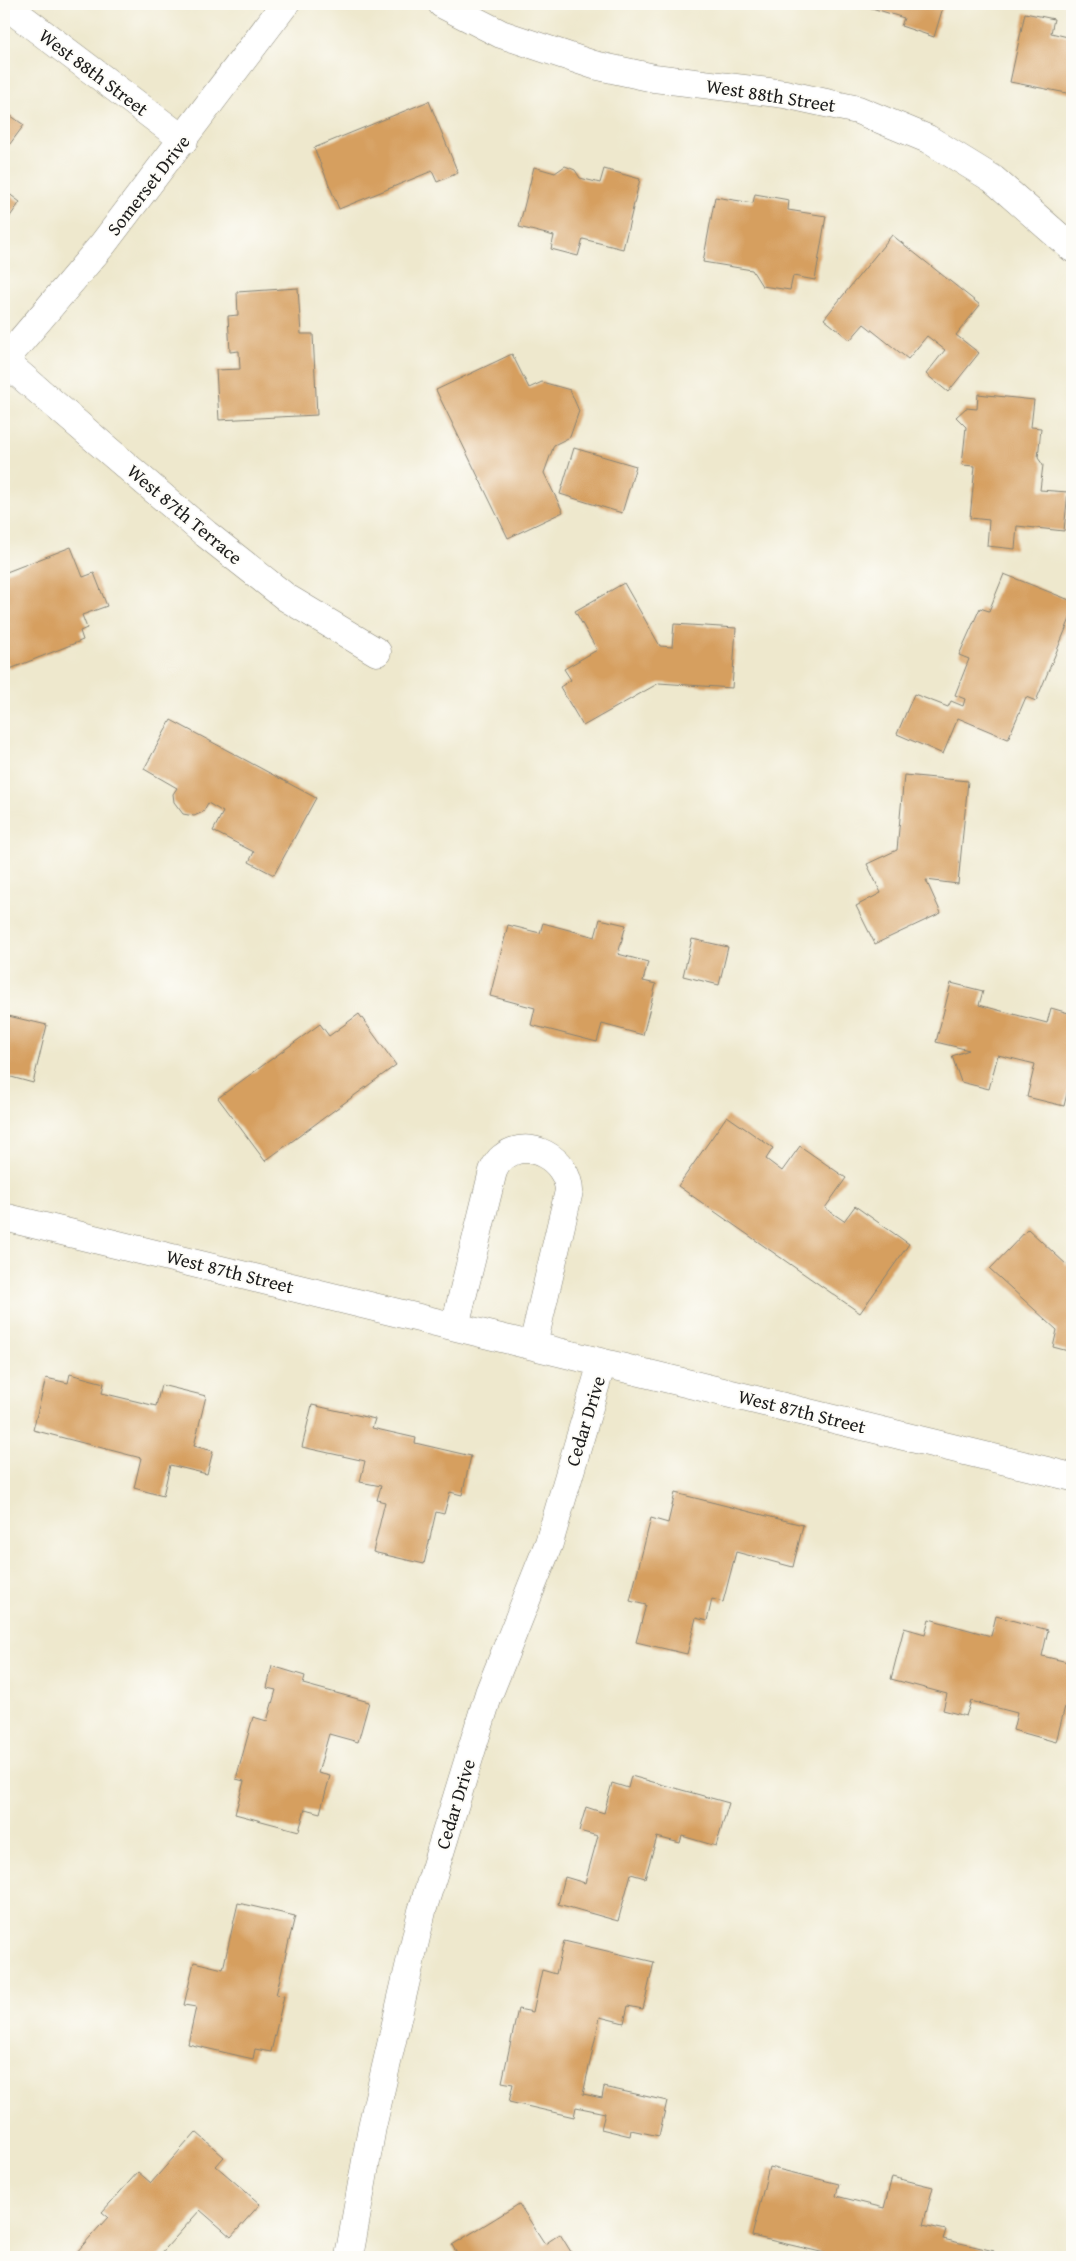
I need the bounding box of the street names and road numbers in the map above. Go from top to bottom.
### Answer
street label: West 88th Street [33,21,155,123]
street label: West 88th Street [704,71,838,119]
street label: Somerset Drive [100,129,196,241]
street label: West 87th Terrace [121,457,249,571]
street label: West 87th Street [163,1242,297,1300]
street label: Cedar Drive [558,1372,612,1470]
street label: West 87th Street [735,1382,869,1440]
street label: Cedar Drive [428,1755,482,1853]

